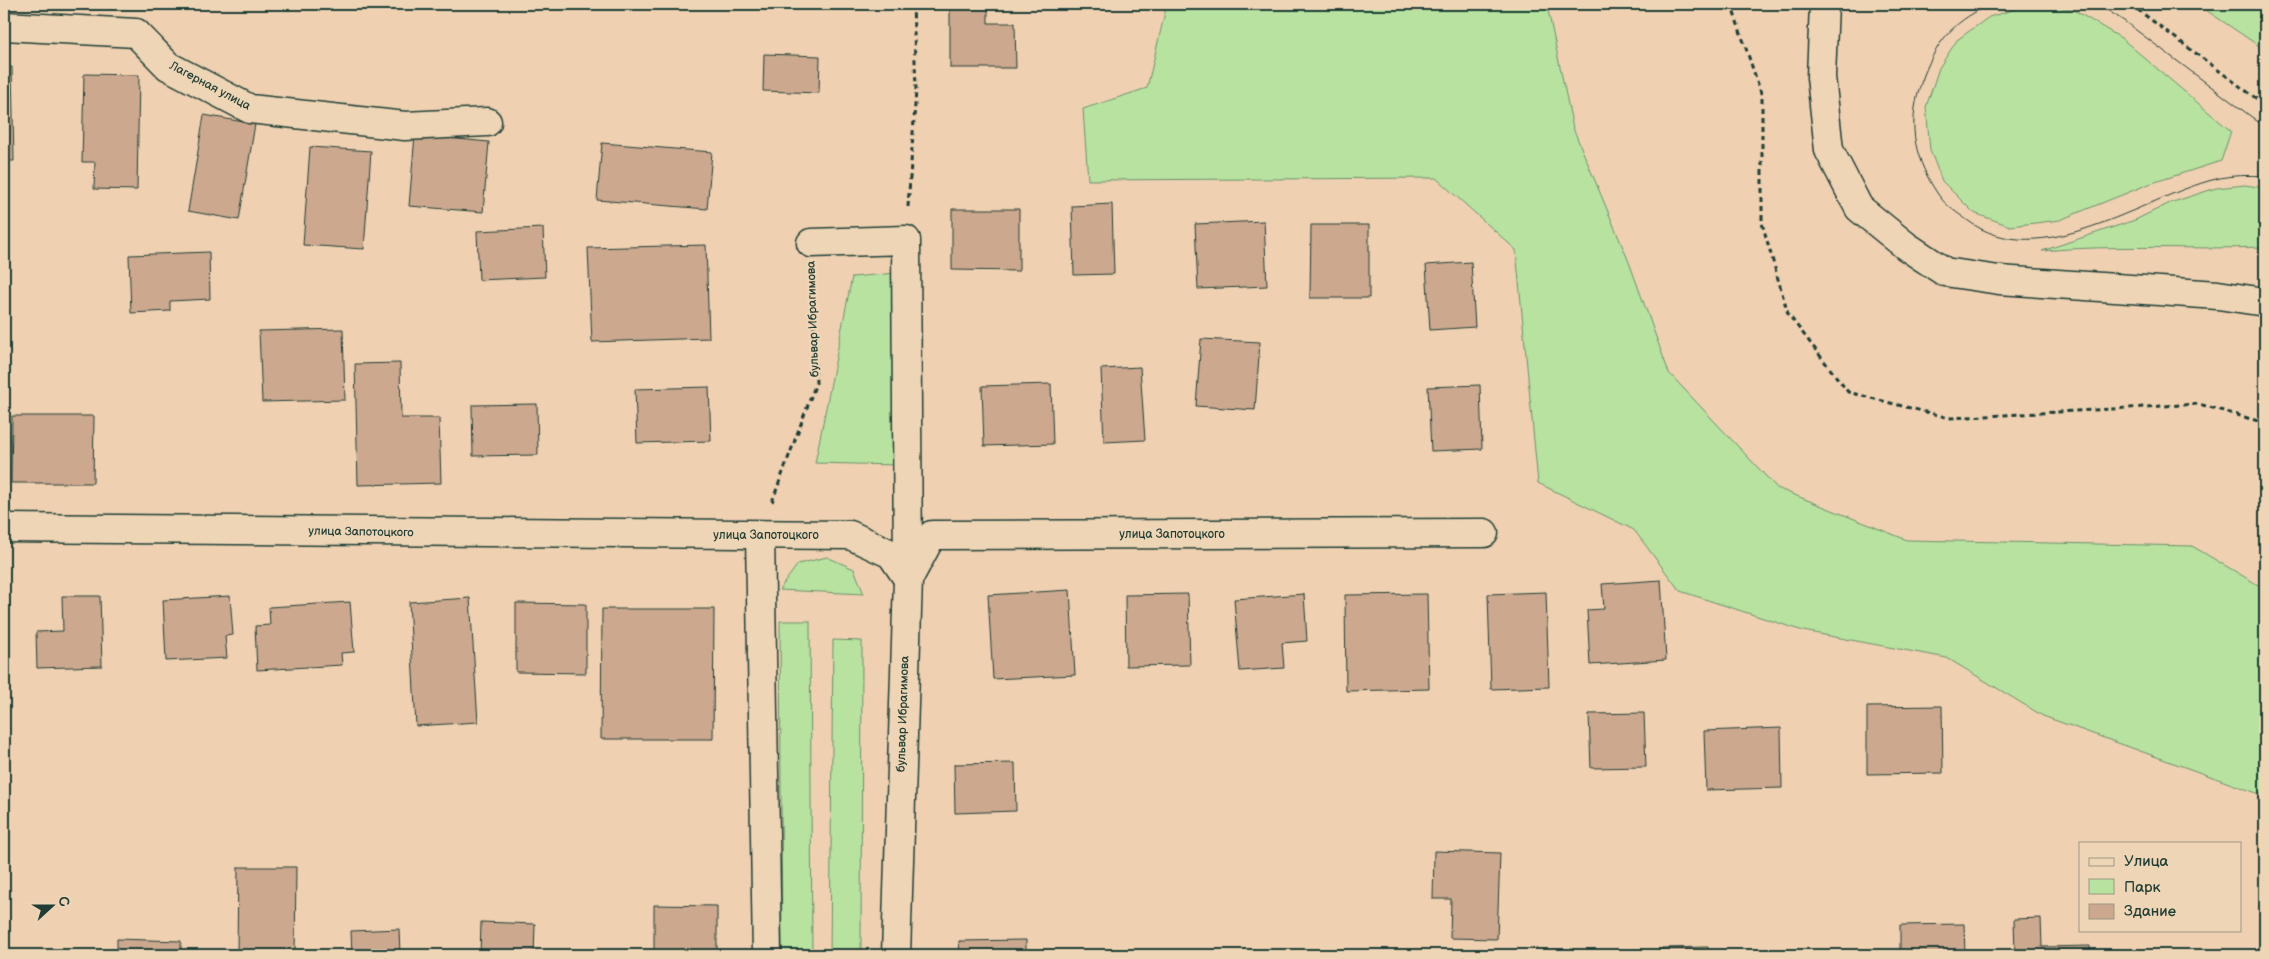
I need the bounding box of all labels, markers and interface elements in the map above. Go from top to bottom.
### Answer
street label: Лагерная улица [166,58,253,114]
street label: бульвар Ибрагимова [803,261,823,377]
street label: улица Запотоцкого [308,524,414,540]
street label: улица Запотоцкого [1119,527,1225,542]
street label: улица Запотоцкого [713,528,819,543]
street label: бульвар Ибрагимова [893,656,913,772]
legend [2079,842,2242,932]
text: Улица [2124,852,2169,871]
text: Парк [2124,878,2161,897]
north arrow [28,882,78,932]
text: С [54,894,73,909]
text: Здание [2124,902,2176,921]

